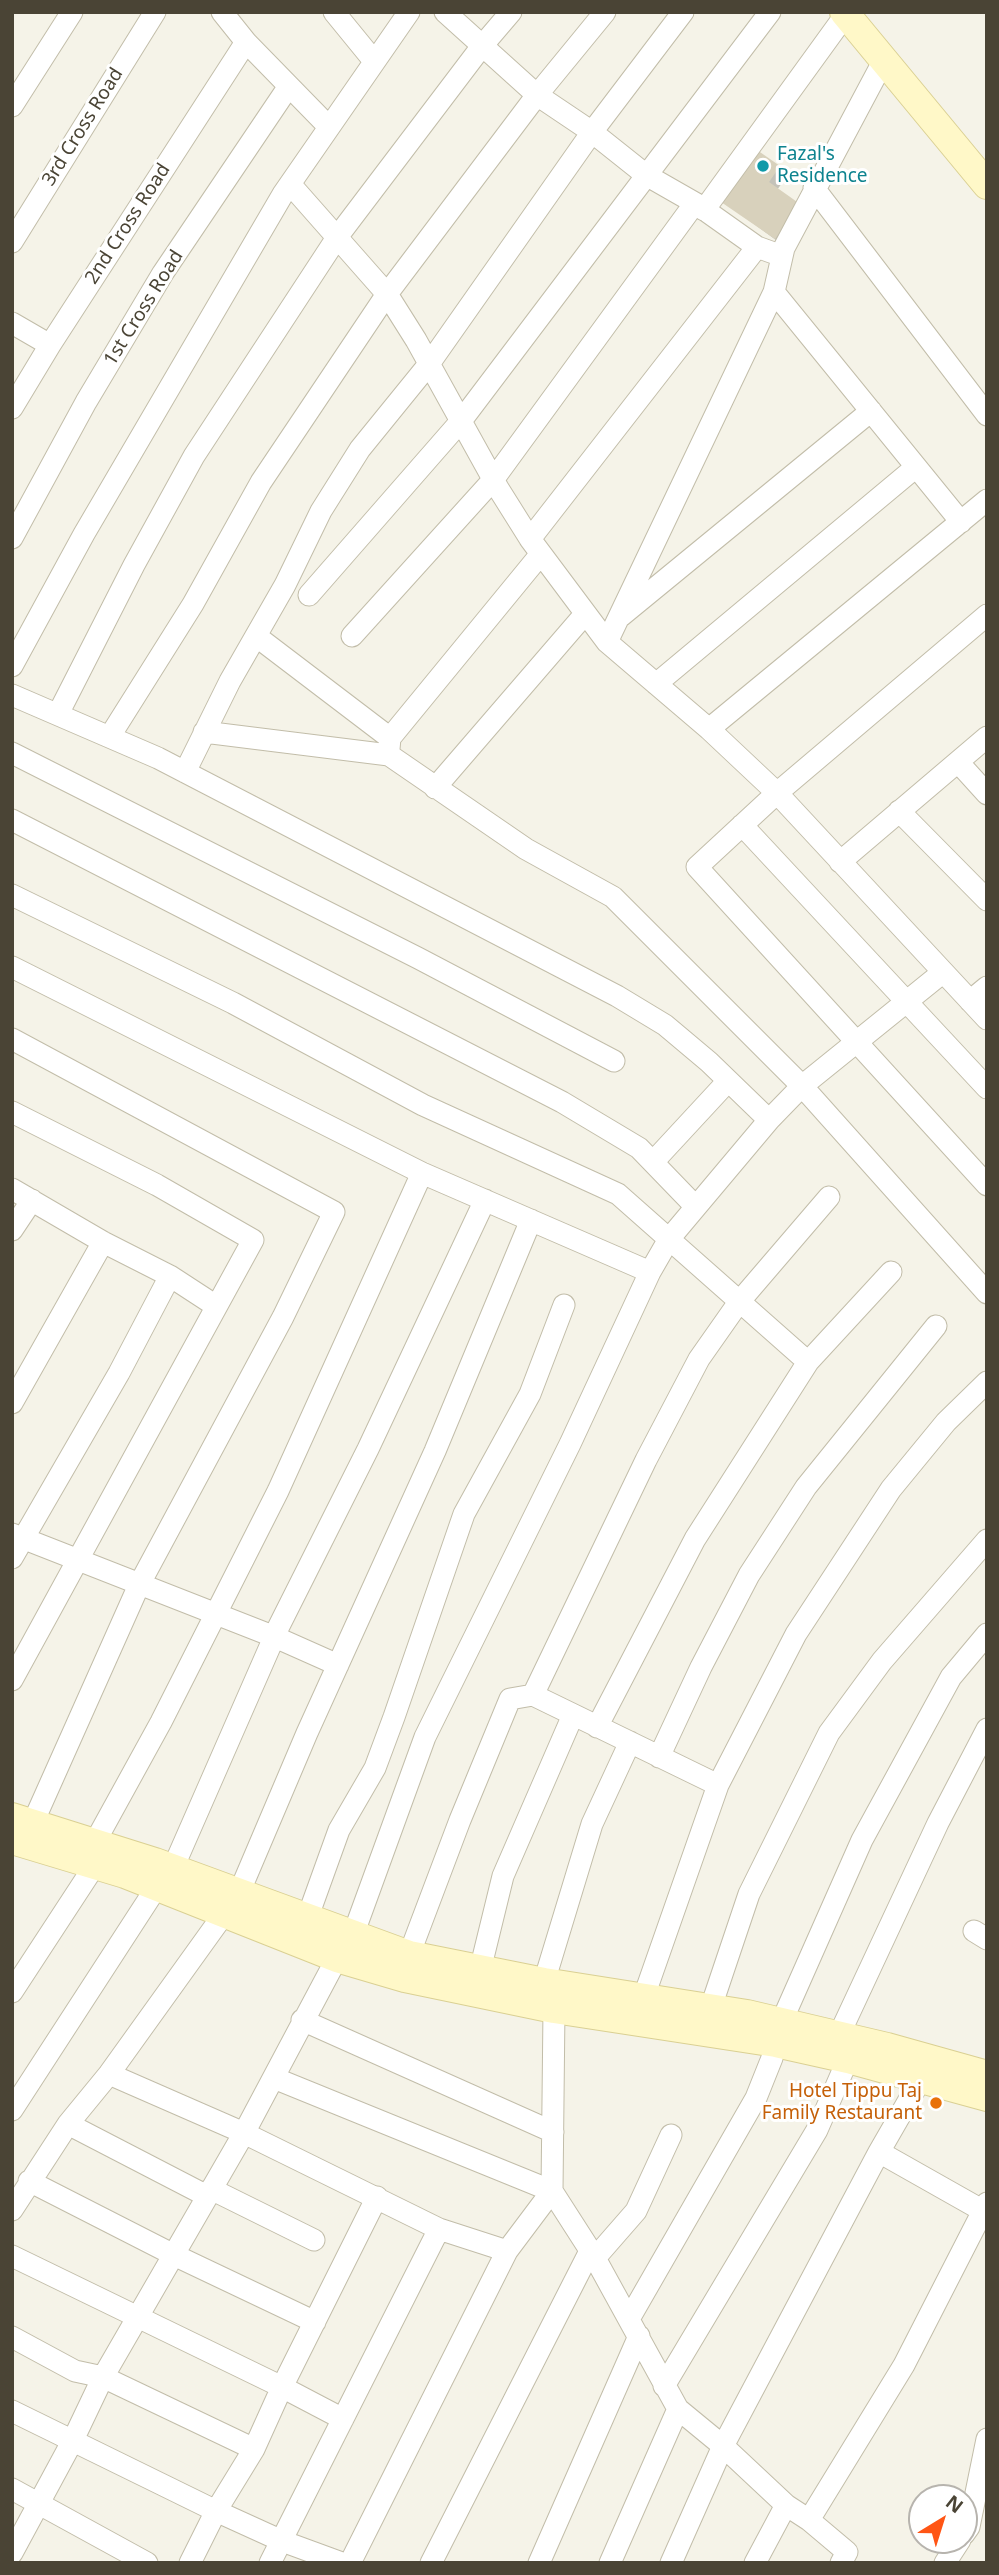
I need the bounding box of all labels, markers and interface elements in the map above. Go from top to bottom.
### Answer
street label: 3rd Cross Road [38,64,128,190]
place label: Fazal's Residence [777,144,868,188]
marker: Fazal's Residence [755,158,771,174]
street label: 2nd Cross Road [81,160,175,288]
street label: 1st Cross Road [99,246,189,370]
place label: Hotel Tippu Taj Family Restaurant [762,2081,922,2125]
marker: Hotel Tippu Taj Family Restaurant [928,2095,944,2111]
north arrow [908,2484,978,2554]
text: N [941,2489,969,2519]

